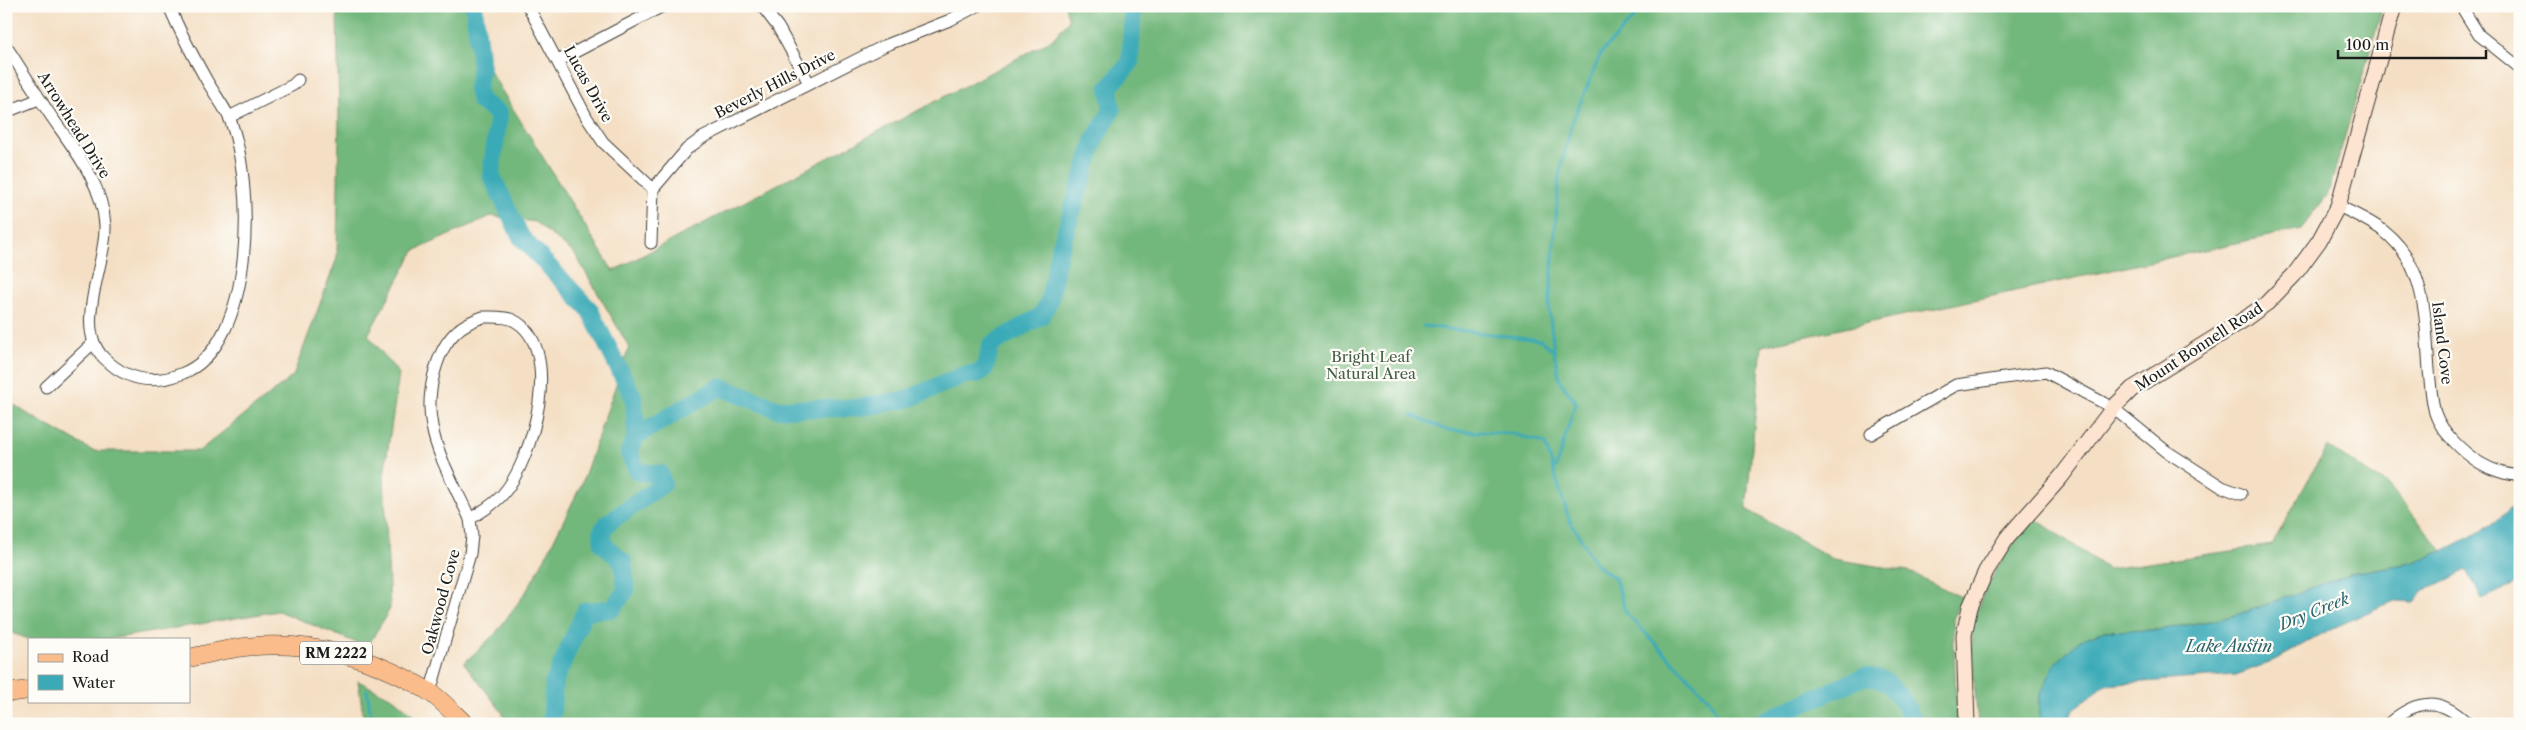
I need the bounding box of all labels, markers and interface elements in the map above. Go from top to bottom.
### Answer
scale bar [2338,28,2486,60]
text: 100 m [2346,35,2389,54]
street label: Lucas Drive [560,42,617,125]
street label: Beverly Hills Drive [711,45,838,122]
street label: Arrowhead Drive [33,67,115,182]
street label: Mount Bonnell Road [2131,298,2266,395]
street label: Island Cove [2428,300,2457,385]
park label: Bright Leaf Natural Area [1326,347,1416,383]
street label: Oakwood Cove [417,547,464,657]
water label: Dry Creek [2274,588,2353,635]
water label: Lake Austin [2184,636,2272,656]
legend [28,638,190,702]
road number: RM 2222 [300,641,372,664]
text: Road [72,647,109,666]
text: Water [71,673,116,692]

